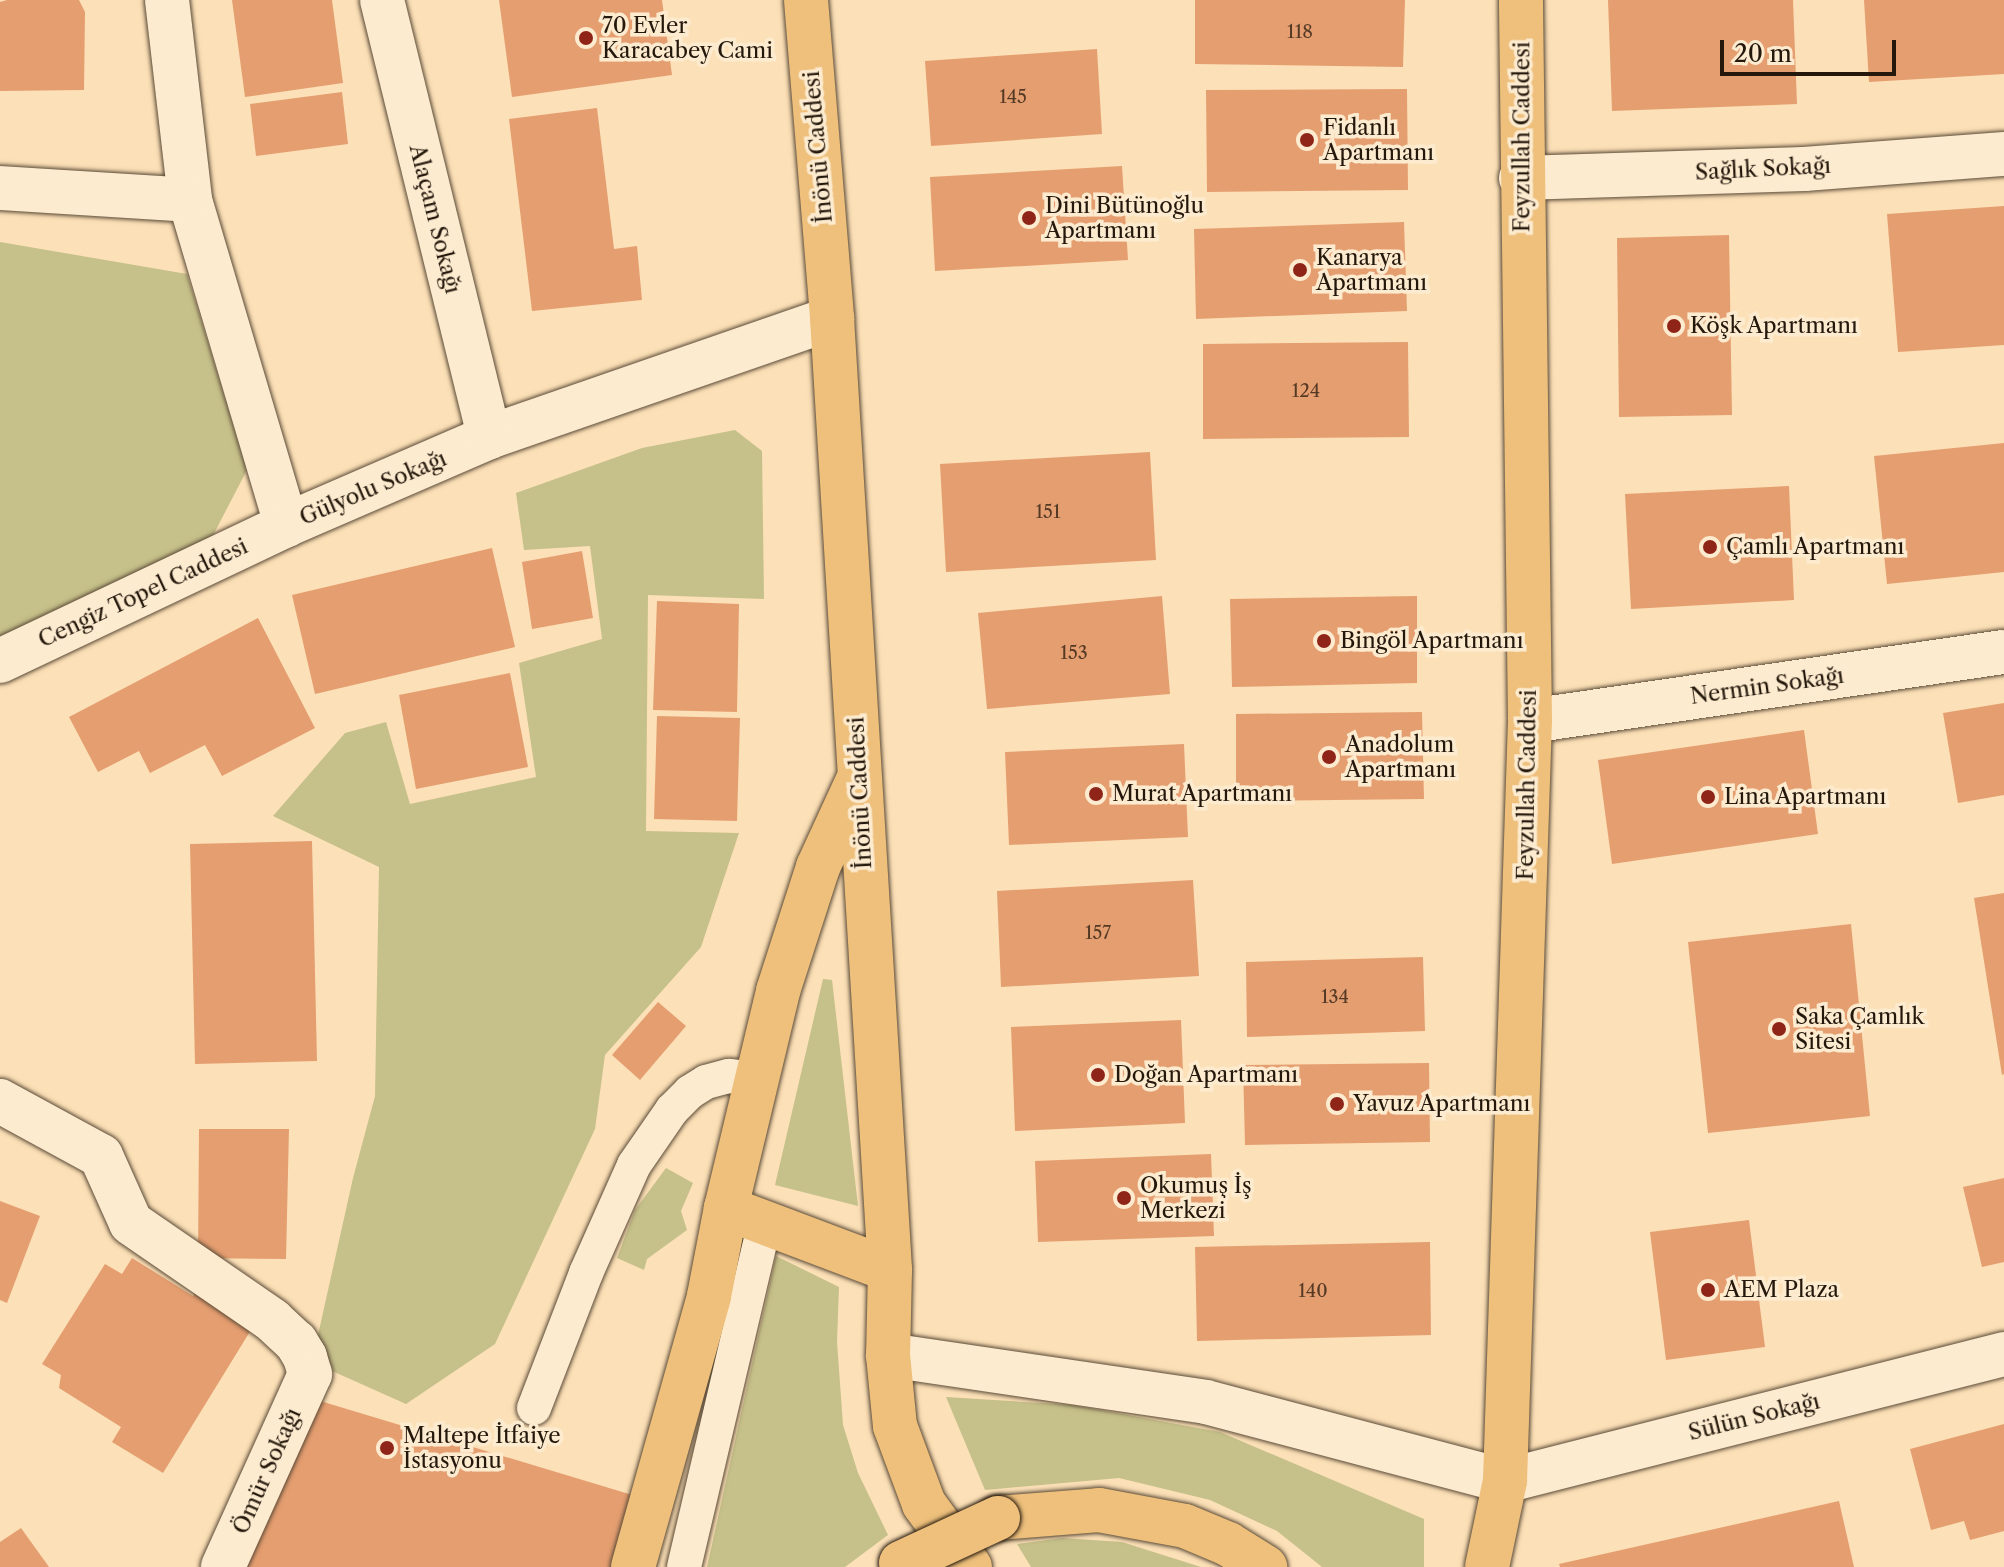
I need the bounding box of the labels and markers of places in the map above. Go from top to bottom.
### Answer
place label: 70 Evler Karacabey Cami [602,12,774,64]
marker: 70 Evler Karacabey Cami [577,29,595,47]
place label: Fidanlı Apartmanı [1323,114,1434,166]
marker: Fidanlı Apartmanı [1298,131,1316,149]
place label: Dini Bütünoğlu Apartmanı [1045,192,1204,244]
marker: Dini Bütünoğlu Apartmanı [1020,209,1038,227]
place label: Kanarya Apartmanı [1316,244,1427,296]
marker: Kanarya Apartmanı [1291,261,1309,279]
place label: Köşk Apartmanı [1690,313,1859,339]
marker: Köşk Apartmanı [1665,317,1683,335]
place label: Çamlı Apartmanı [1726,534,1905,560]
marker: Çamlı Apartmanı [1701,538,1719,556]
place label: Bingöl Apartmanı [1340,628,1524,654]
marker: Bingöl Apartmanı [1315,632,1333,650]
place label: Anadolum Apartmanı [1345,731,1456,782]
marker: Anadolum Apartmanı [1320,748,1338,766]
place label: Murat Apartmanı [1112,781,1293,807]
place label: Lina Apartmanı [1724,784,1887,810]
marker: Murat Apartmanı [1087,785,1105,803]
marker: Lina Apartmanı [1699,788,1717,806]
place label: Saka Çamlık Sitesi [1795,1003,1924,1054]
marker: Saka Çamlık Sitesi [1770,1020,1788,1038]
place label: Doğan Apartmanı [1114,1062,1299,1088]
marker: Doğan Apartmanı [1089,1066,1107,1084]
place label: Yavuz Apartmanı [1353,1091,1531,1117]
marker: Yavuz Apartmanı [1328,1095,1346,1113]
place label: Okumuş İş Merkezi [1140,1172,1252,1224]
marker: Okumuş İş Merkezi [1115,1189,1133,1207]
place label: AEM Plaza [1724,1277,1839,1303]
marker: AEM Plaza [1699,1281,1717,1299]
place label: Maltepe İtfaiye İstasyonu [403,1422,561,1474]
marker: Maltepe İtfaiye İstasyonu [378,1439,396,1457]

